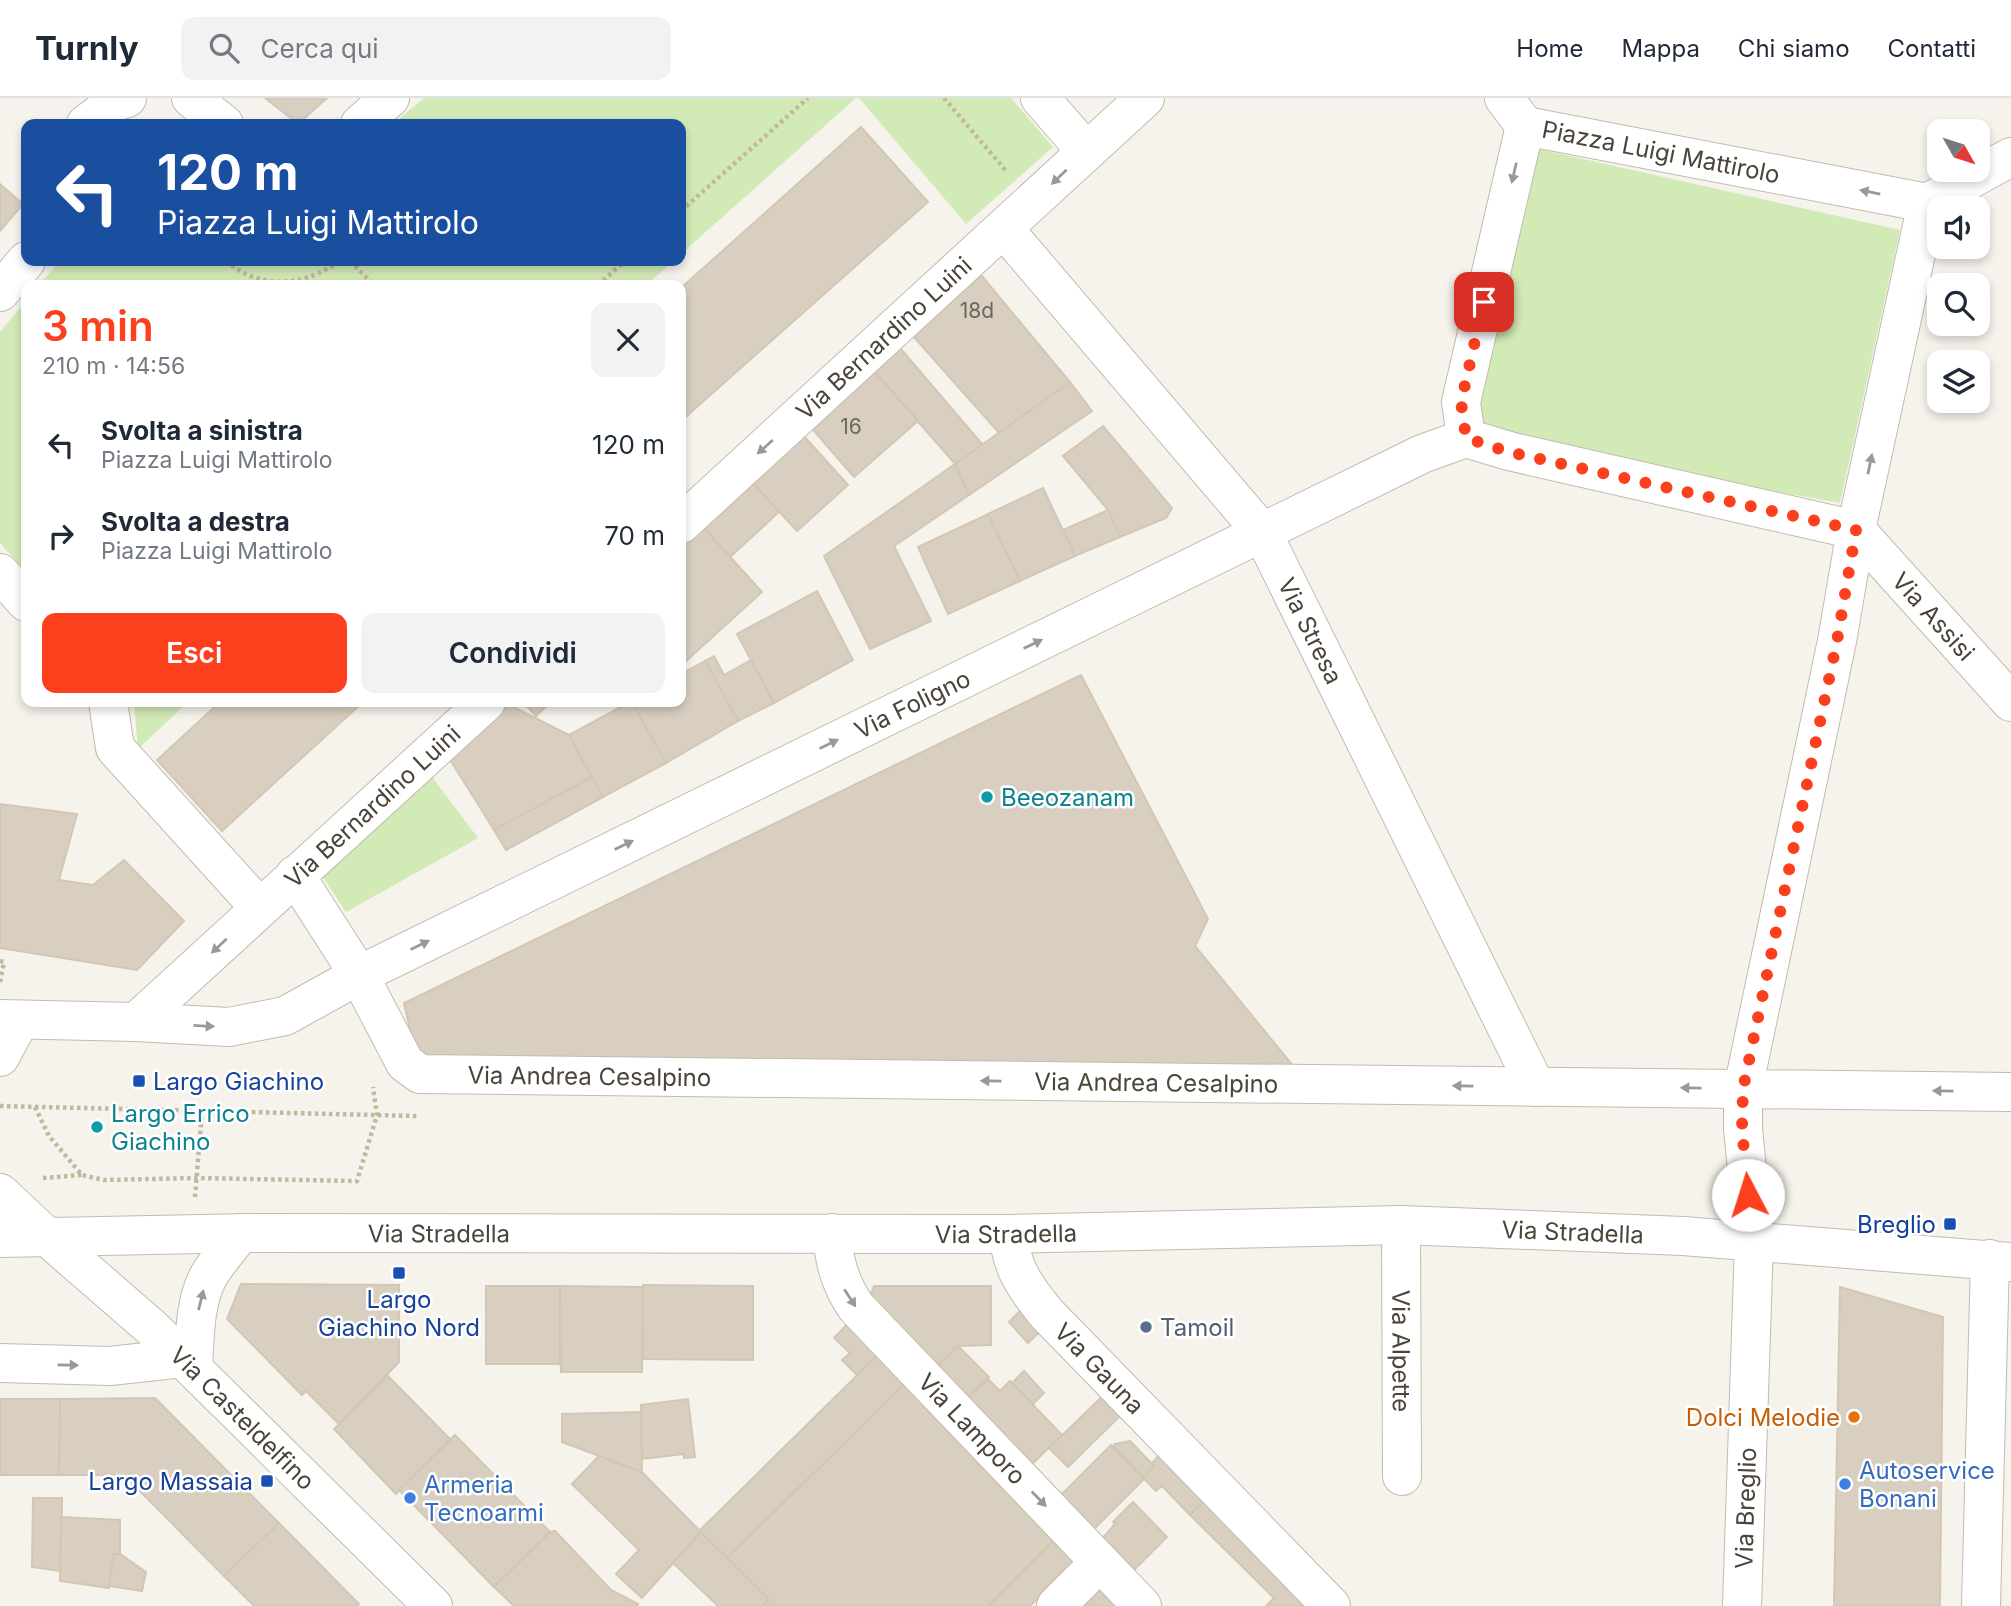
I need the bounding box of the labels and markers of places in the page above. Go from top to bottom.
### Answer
pin [1454,272,1514,332]
place label: Beeozanam [1001,783,1134,812]
marker: Beeozanam [979,789,995,805]
place label: Largo Giachino [153,1067,324,1096]
marker: Largo Giachino [131,1073,147,1089]
place label: Largo Errico Giachino [111,1099,250,1156]
marker: Largo Errico Giachino [89,1119,105,1135]
place label: Breglio [1857,1210,1936,1239]
marker: Breglio [1942,1216,1958,1232]
marker: Largo Giachino Nord [391,1265,407,1281]
place label: Largo Giachino Nord [318,1285,480,1342]
place label: Tamoil [1160,1313,1234,1342]
marker: Tamoil [1138,1319,1154,1335]
place label: Dolci Melodie [1686,1403,1840,1432]
marker: Dolci Melodie [1846,1409,1862,1425]
place label: Autoservice Bonani [1859,1456,1995,1513]
place label: Largo Massaia [88,1467,253,1496]
place label: Armeria Tecnoarmi [424,1470,544,1527]
marker: Largo Massaia [259,1473,275,1489]
marker: Autoservice Bonani [1837,1476,1853,1492]
marker: Armeria Tecnoarmi [402,1490,418,1506]

